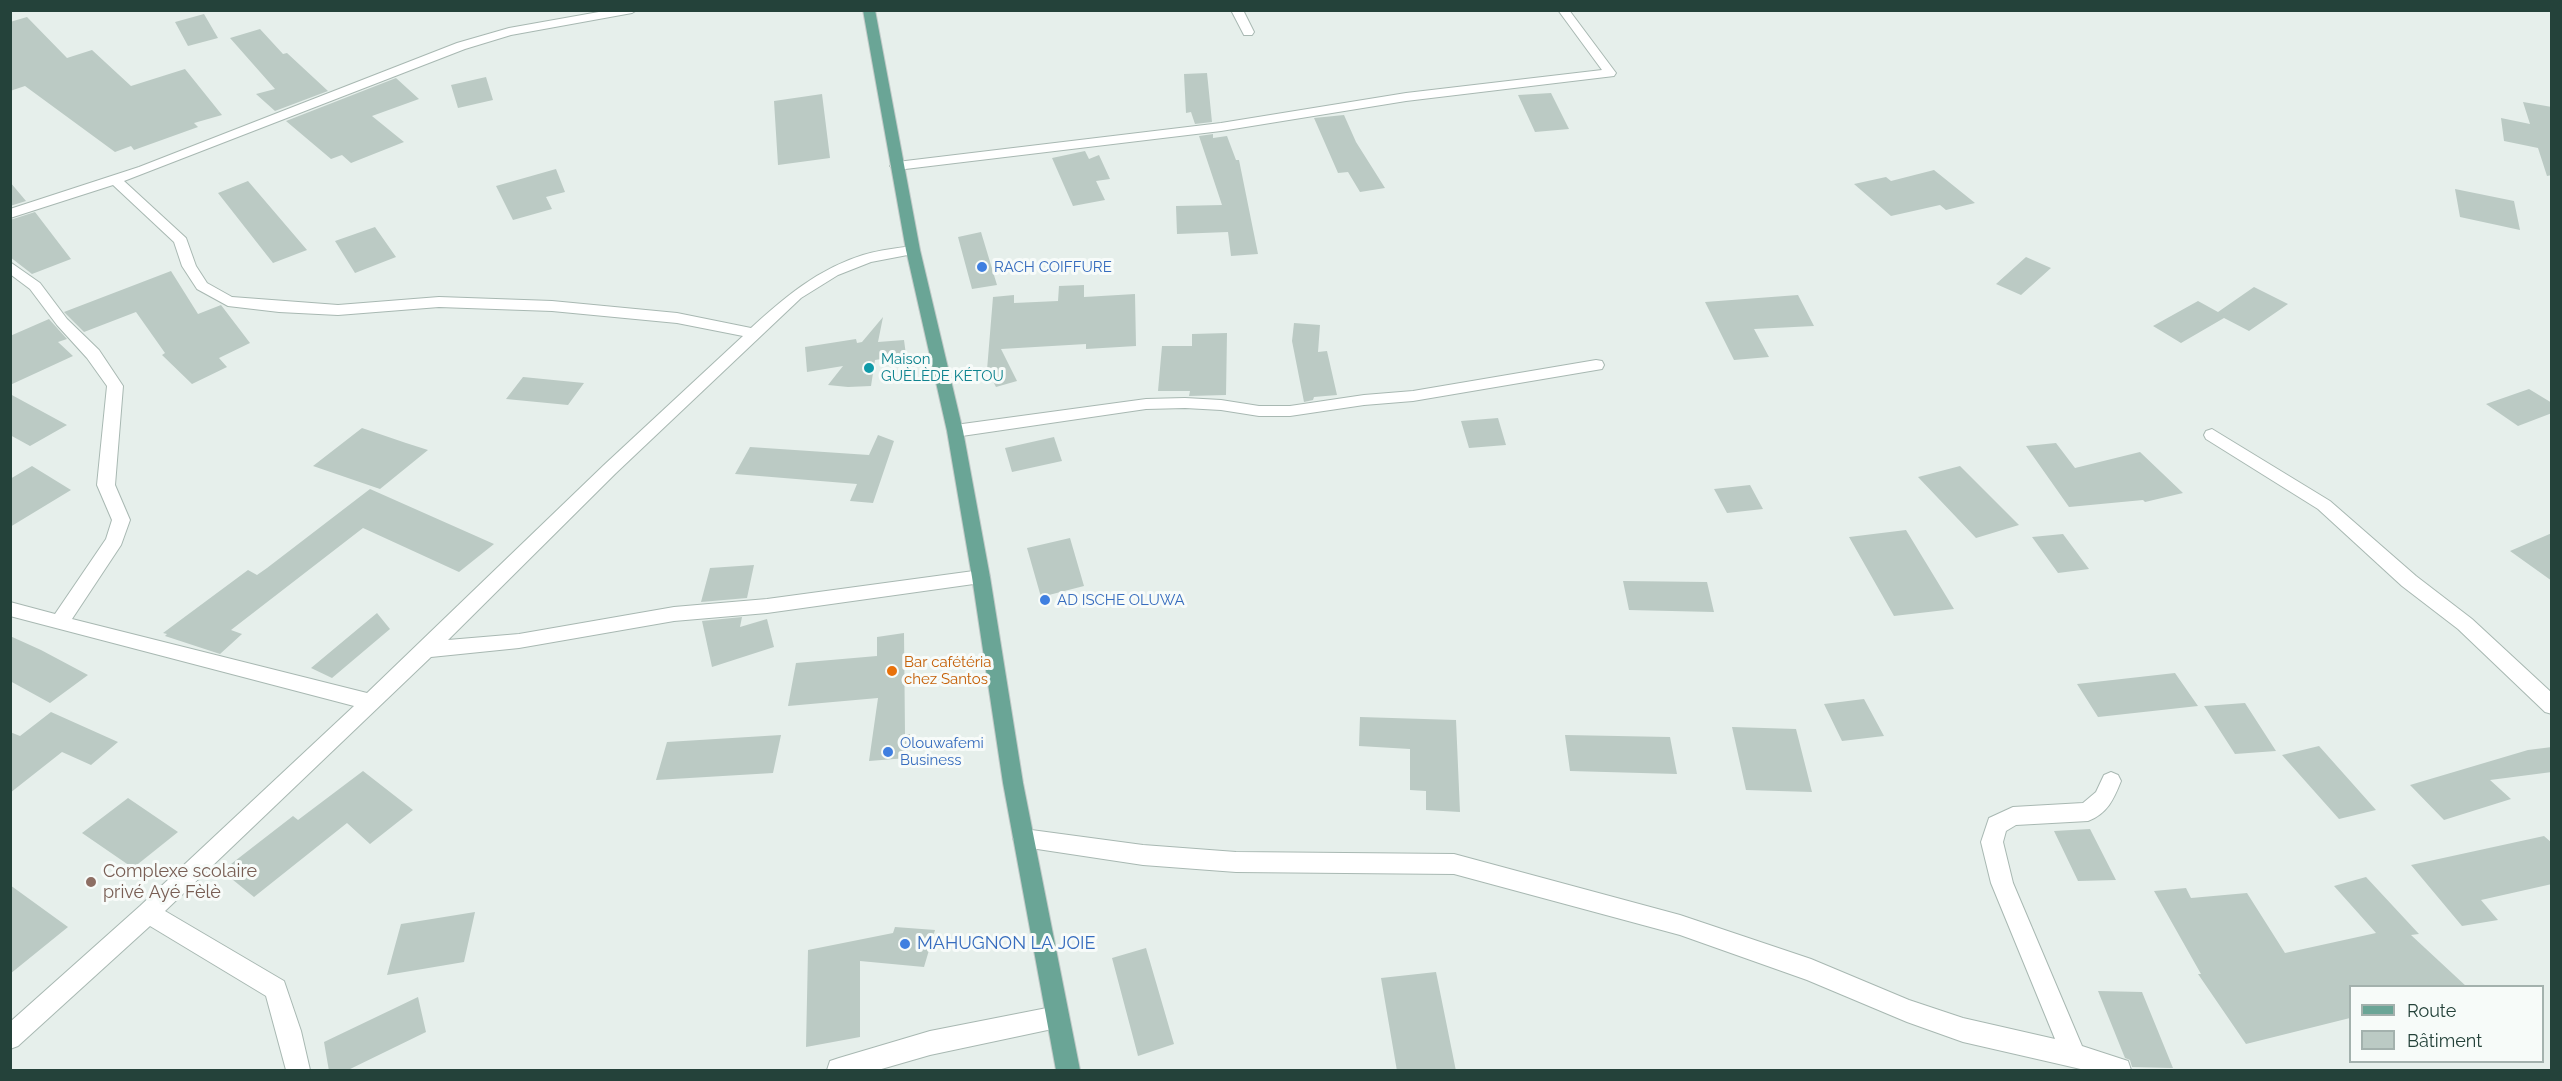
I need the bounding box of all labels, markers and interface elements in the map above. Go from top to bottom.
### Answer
place label: RACH COIFFURE [994,258,1112,276]
marker: RACH COIFFURE [975,260,989,274]
place label: Maison GUÈLÈDE KÉTOU [881,350,1004,385]
marker: Maison GUÈLÈDE KÉTOU [862,361,876,375]
place label: AD ISCHE OLUWA [1057,591,1185,609]
marker: AD ISCHE OLUWA [1038,593,1052,607]
place label: Bar cafétéria chez Santos [904,653,991,688]
marker: Bar cafétéria chez Santos [885,664,899,678]
place label: Olouwafemi Business [900,734,984,769]
marker: Olouwafemi Business [881,745,895,759]
place label: Complexe scolaire privé Ayé Fèlè [103,861,257,904]
marker: Complexe scolaire privé Ayé Fèlè [84,875,98,889]
place label: MAHUGNON LA JOIE [917,933,1095,955]
marker: MAHUGNON LA JOIE [898,937,912,951]
legend [2349,985,2544,1063]
text: Route [2407,1000,2456,1021]
text: Bâtiment [2407,1030,2482,1051]

